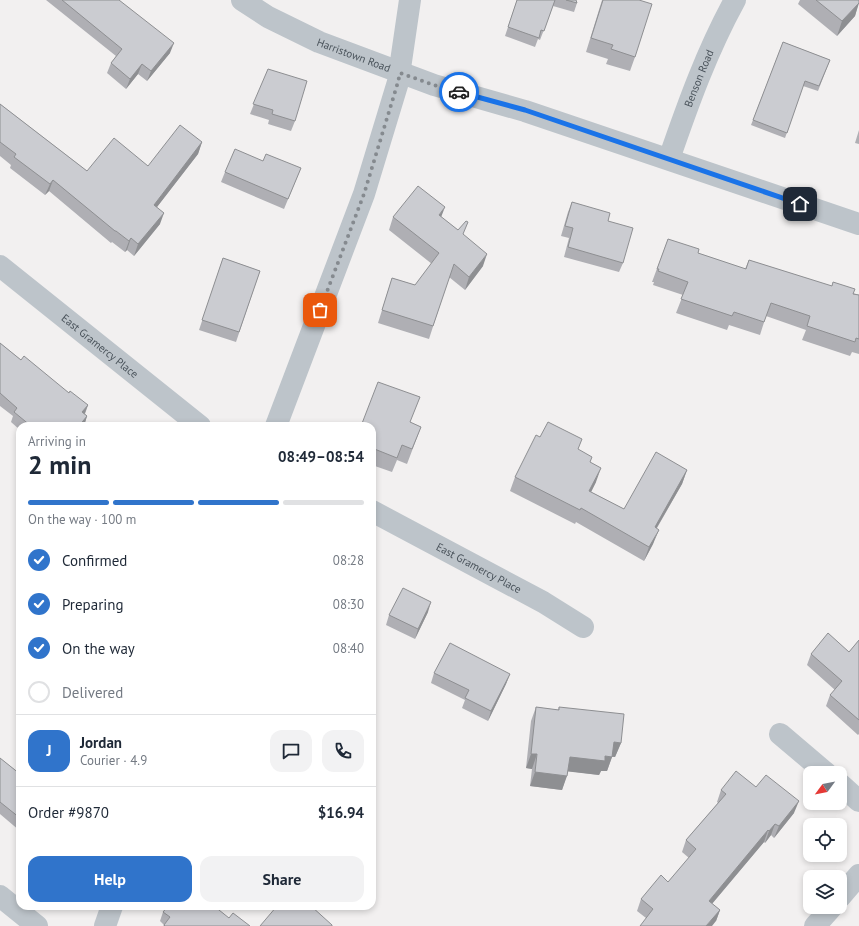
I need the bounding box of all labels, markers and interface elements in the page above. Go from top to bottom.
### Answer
street label: Harristown Road [315,35,393,75]
street label: Benson Road [681,47,717,109]
courier [439,72,479,112]
icon: car [448,81,470,103]
pin [783,187,817,221]
icon: home [789,193,811,215]
pin [303,293,337,327]
icon: bag [309,299,331,321]
street label: East Gramercy Place [59,311,142,381]
text: Arriving in [28,433,86,450]
text: 08:49–08:54 [278,447,364,466]
text: 2 min [28,448,91,481]
text: On the way · 100 m [28,511,136,528]
street label: East Gramercy Place [434,539,524,596]
icon: check [28,549,50,571]
text: Confirmed [62,551,127,570]
text: 08:28 [333,552,364,569]
icon: check [28,593,50,615]
text: Preparing [62,595,124,614]
text: 08:30 [333,596,364,613]
icon: check [28,637,50,659]
text: On the way [62,639,135,658]
text: 08:40 [333,640,364,657]
text: Delivered [62,683,123,702]
button: chat [270,730,312,772]
button: phone [322,730,364,772]
text: Jordan [80,733,122,752]
text: J [46,741,52,760]
text: Courier · 4.9 [80,752,147,769]
north arrow [803,766,847,810]
map controls [803,766,847,914]
text: Order #9870 [28,803,109,822]
text: $16.94 [318,803,364,822]
button: locate [803,818,847,862]
button: Help [28,856,192,902]
button: Share [200,856,364,902]
button: layers [803,870,847,914]

